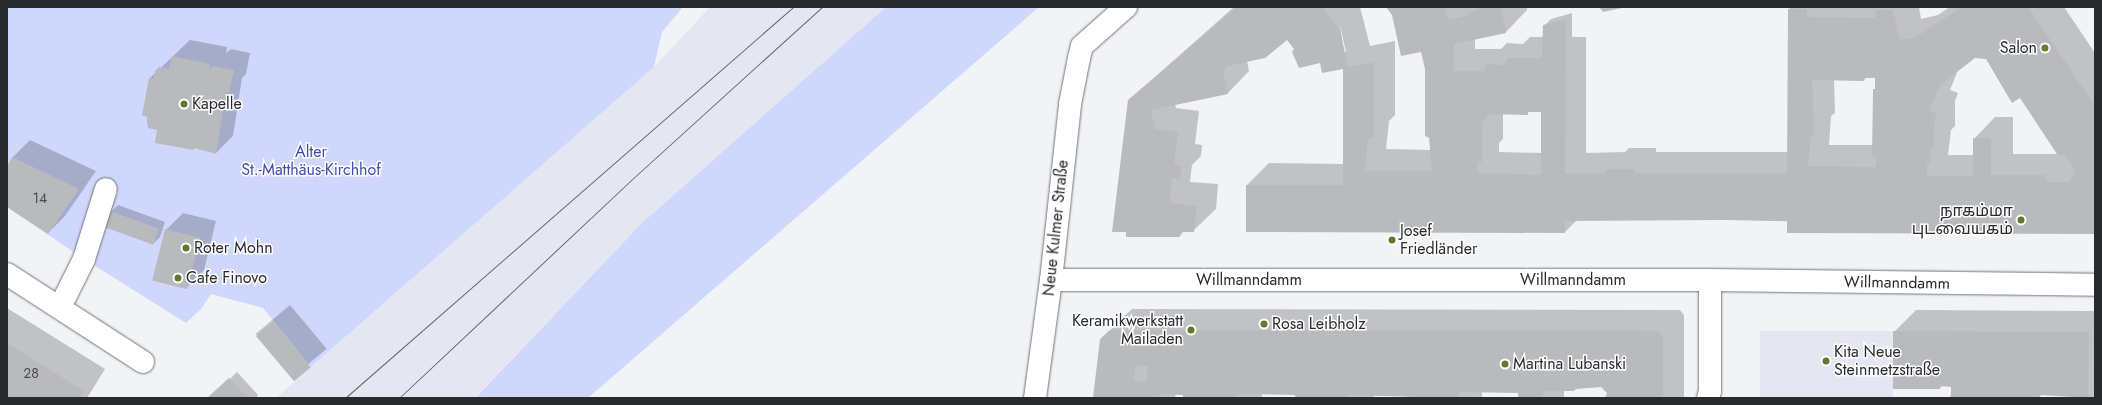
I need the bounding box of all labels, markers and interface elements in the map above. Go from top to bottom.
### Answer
place label: Salon [2000,38,2037,58]
marker: Salon [2040,43,2050,53]
place label: Kapelle [192,94,242,114]
marker: Kapelle [179,99,189,109]
park label: Alter St.-Matthäus-Kirchhof [241,142,381,180]
street label: Neue Kulmer Straße [1039,159,1073,297]
house number: 14 [33,190,47,206]
place label: நாகம்மா புடவையகம் [1912,201,2013,239]
marker: நாகம்மா புடவையகம் [2016,215,2026,225]
place label: Josef Friedländer [1400,221,1477,259]
marker: Josef Friedländer [1387,235,1397,245]
place label: Roter Mohn [194,238,273,258]
marker: Roter Mohn [181,243,191,253]
place label: Cafe Finovo [186,268,267,288]
street label: Willmanndamm [1196,270,1302,290]
street label: Willmanndamm [1520,270,1626,290]
street label: Willmanndamm [1844,272,1950,294]
marker: Cafe Finovo [173,273,183,283]
place label: Keramikwerkstatt Mailaden [1072,311,1183,349]
place label: Rosa Leibholz [1272,314,1366,334]
marker: Rosa Leibholz [1259,319,1269,329]
marker: Keramikwerkstatt Mailaden [1186,325,1196,335]
place label: Kita Neue Steinmetzstraße [1834,342,1940,380]
place label: Martina Lubanski [1513,354,1626,374]
marker: Kita Neue Steinmetzstraße [1821,356,1831,366]
marker: Martina Lubanski [1500,359,1510,369]
house number: 28 [23,365,39,381]

